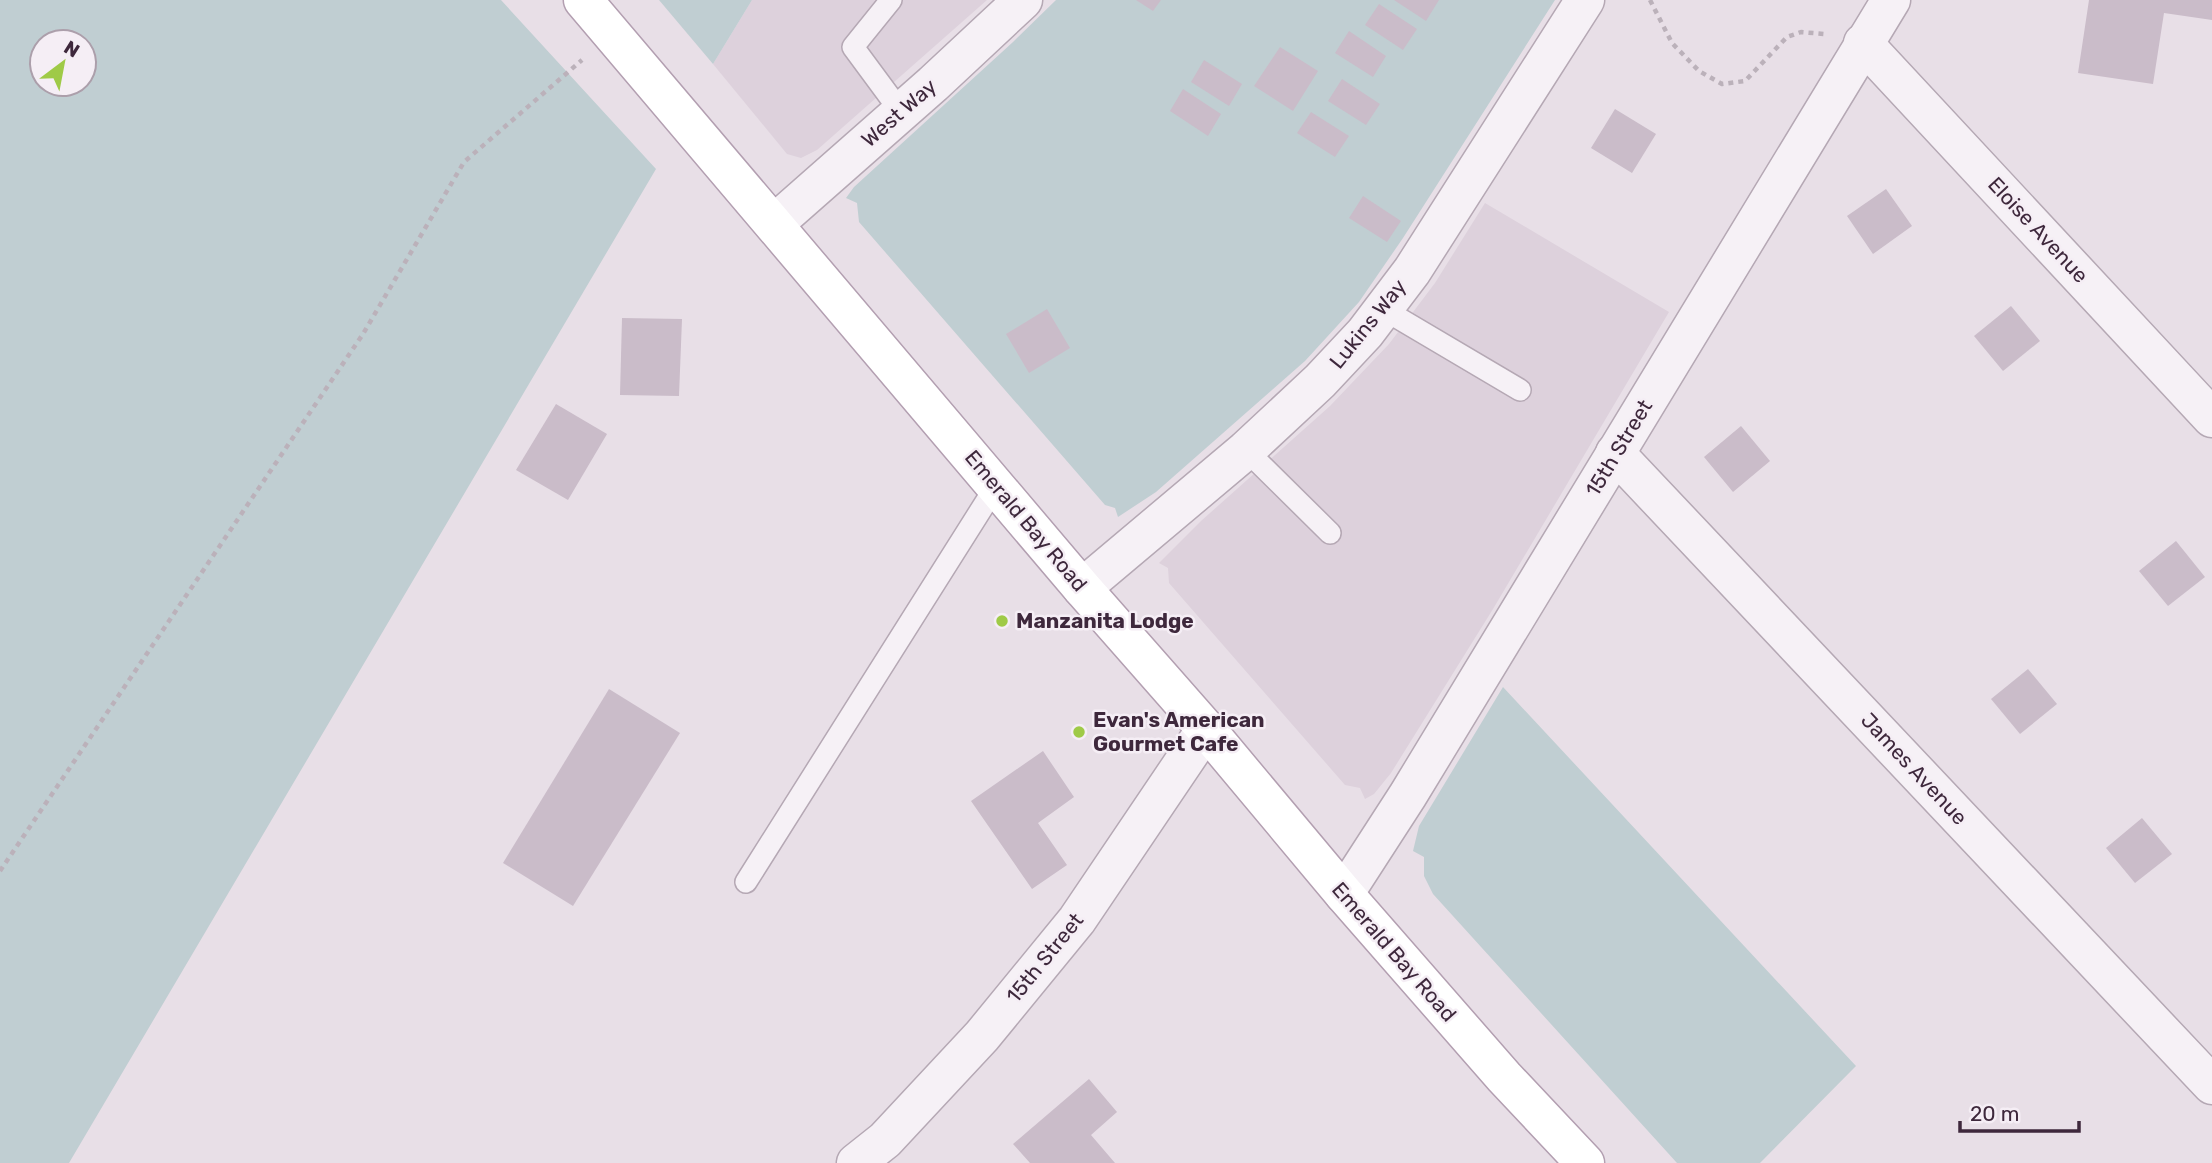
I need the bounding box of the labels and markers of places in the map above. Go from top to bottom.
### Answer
place label: Manzanita Lodge [1016,608,1194,633]
marker: Manzanita Lodge [994,613,1010,629]
place label: Evan's American Gourmet Cafe [1093,707,1265,756]
marker: Evan's American Gourmet Cafe [1071,724,1087,740]

